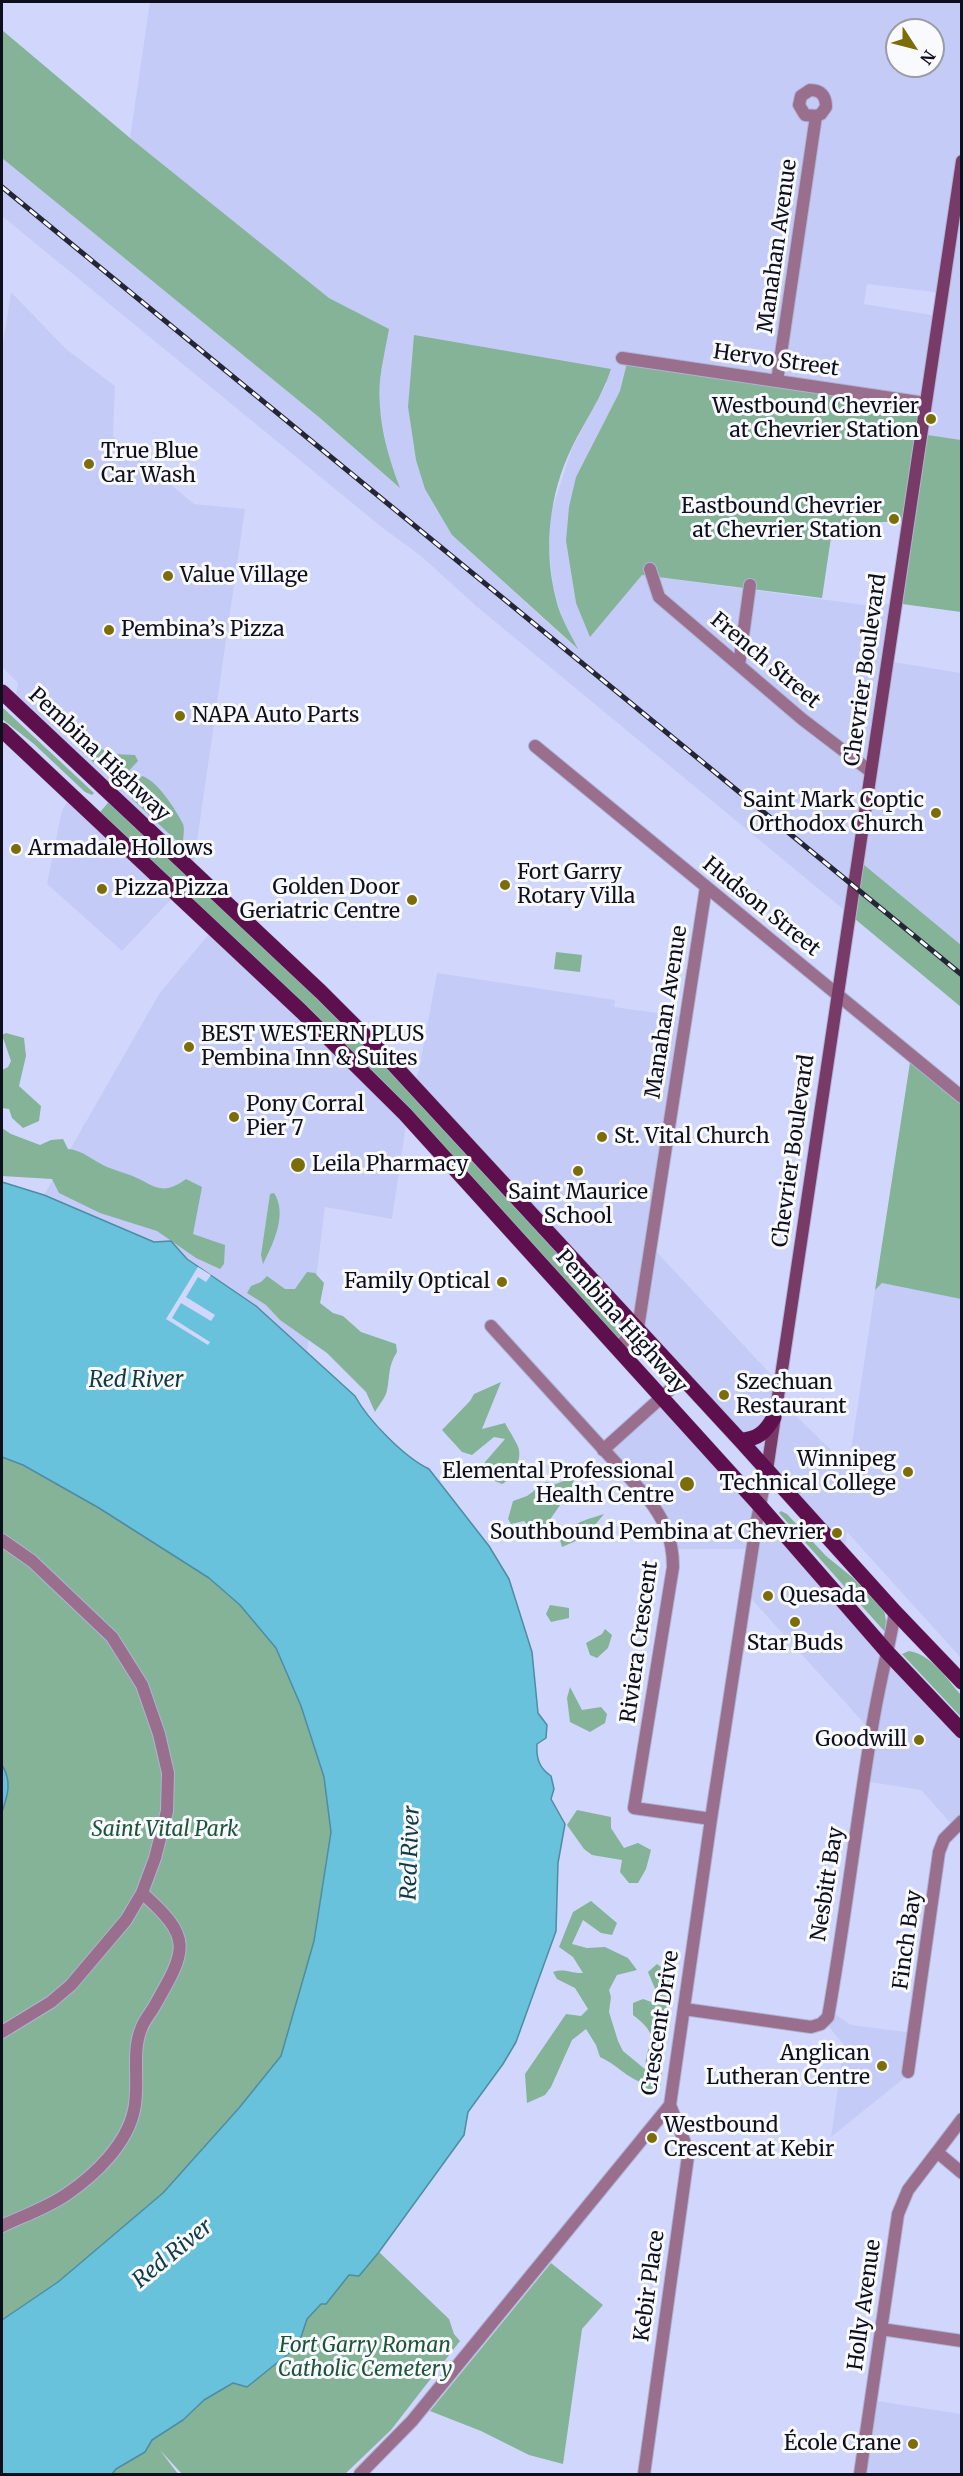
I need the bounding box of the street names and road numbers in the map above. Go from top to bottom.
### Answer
street label: Manahan Avenue [753,158,803,334]
street label: Hervo Street [712,340,840,382]
street label: Chevrier Boulevard [840,572,892,768]
street label: French Street [705,608,825,714]
street label: Pembina Highway [23,683,175,827]
street label: Hudson Street [697,852,825,962]
street label: Manahan Avenue [641,924,693,1100]
street label: Chevrier Boulevard [768,1053,820,1249]
street label: Pembina Highway [550,1245,692,1399]
street label: Riviera Crescent [616,1559,664,1725]
street label: Nesbitt Bay [807,1825,849,1943]
street label: Finch Bay [889,1889,927,1991]
street label: Crescent Drive [637,1949,685,2097]
street label: Kebir Place [630,2229,670,2343]
street label: Holly Avenue [843,2238,887,2372]

